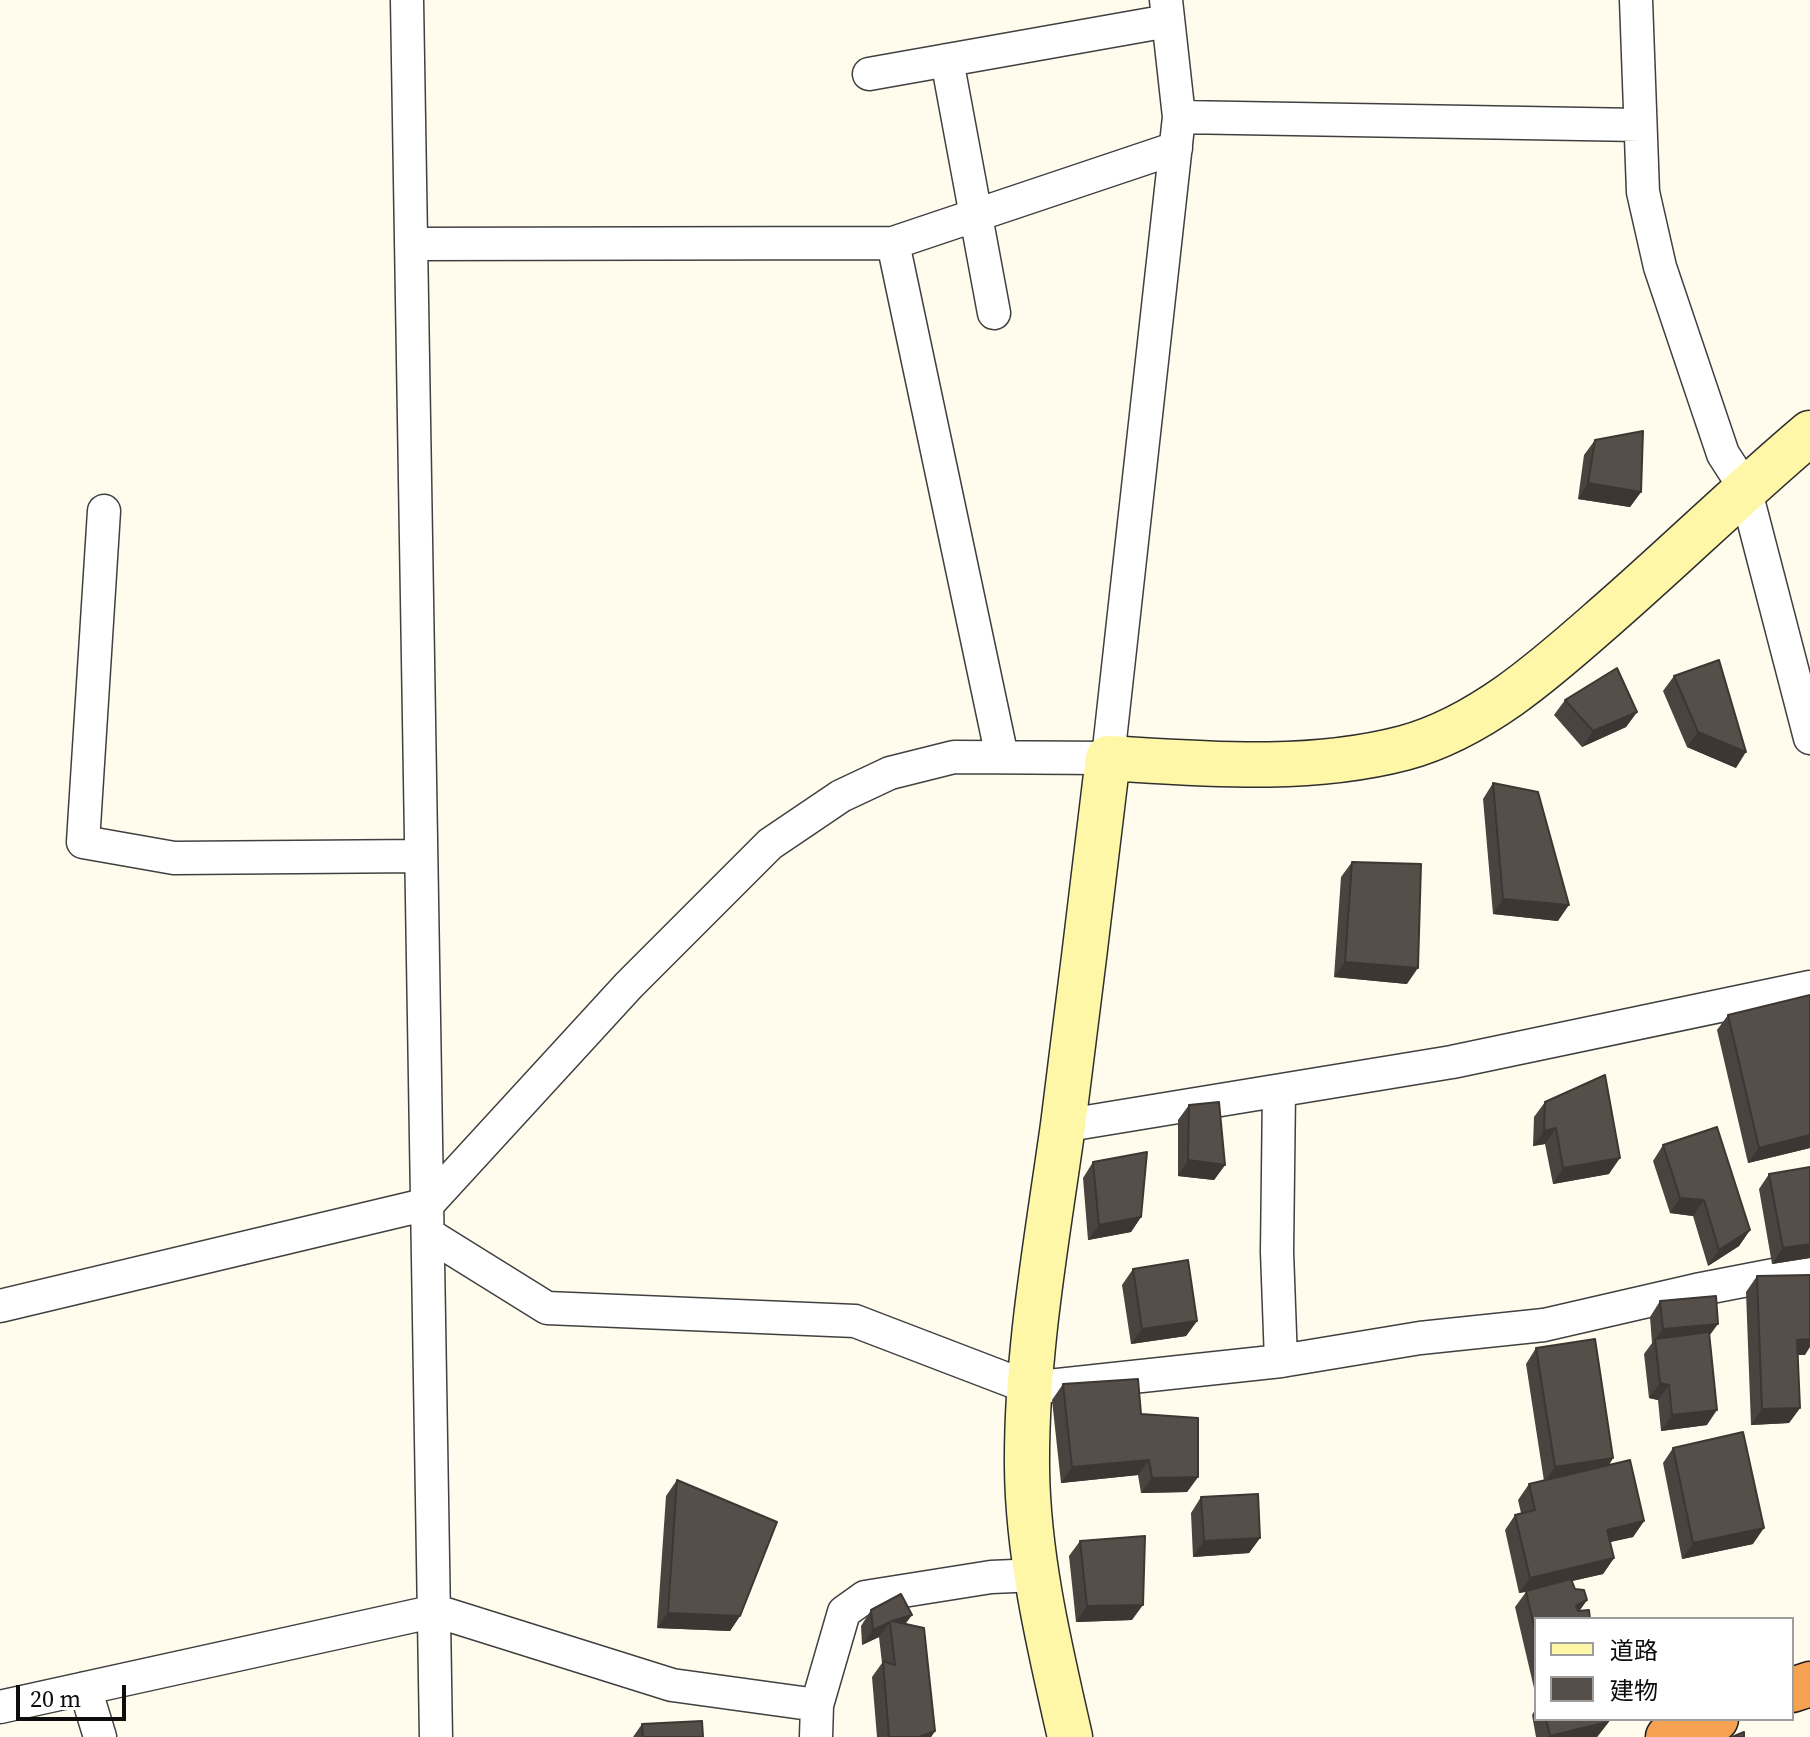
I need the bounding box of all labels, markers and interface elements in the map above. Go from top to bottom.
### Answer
legend [1534,1617,1794,1721]
text: 道路 [1610,1634,1658,1667]
scale bar [20,1669,130,1719]
text: 建物 [1610,1674,1658,1707]
text: 20 m [30,1682,81,1715]

